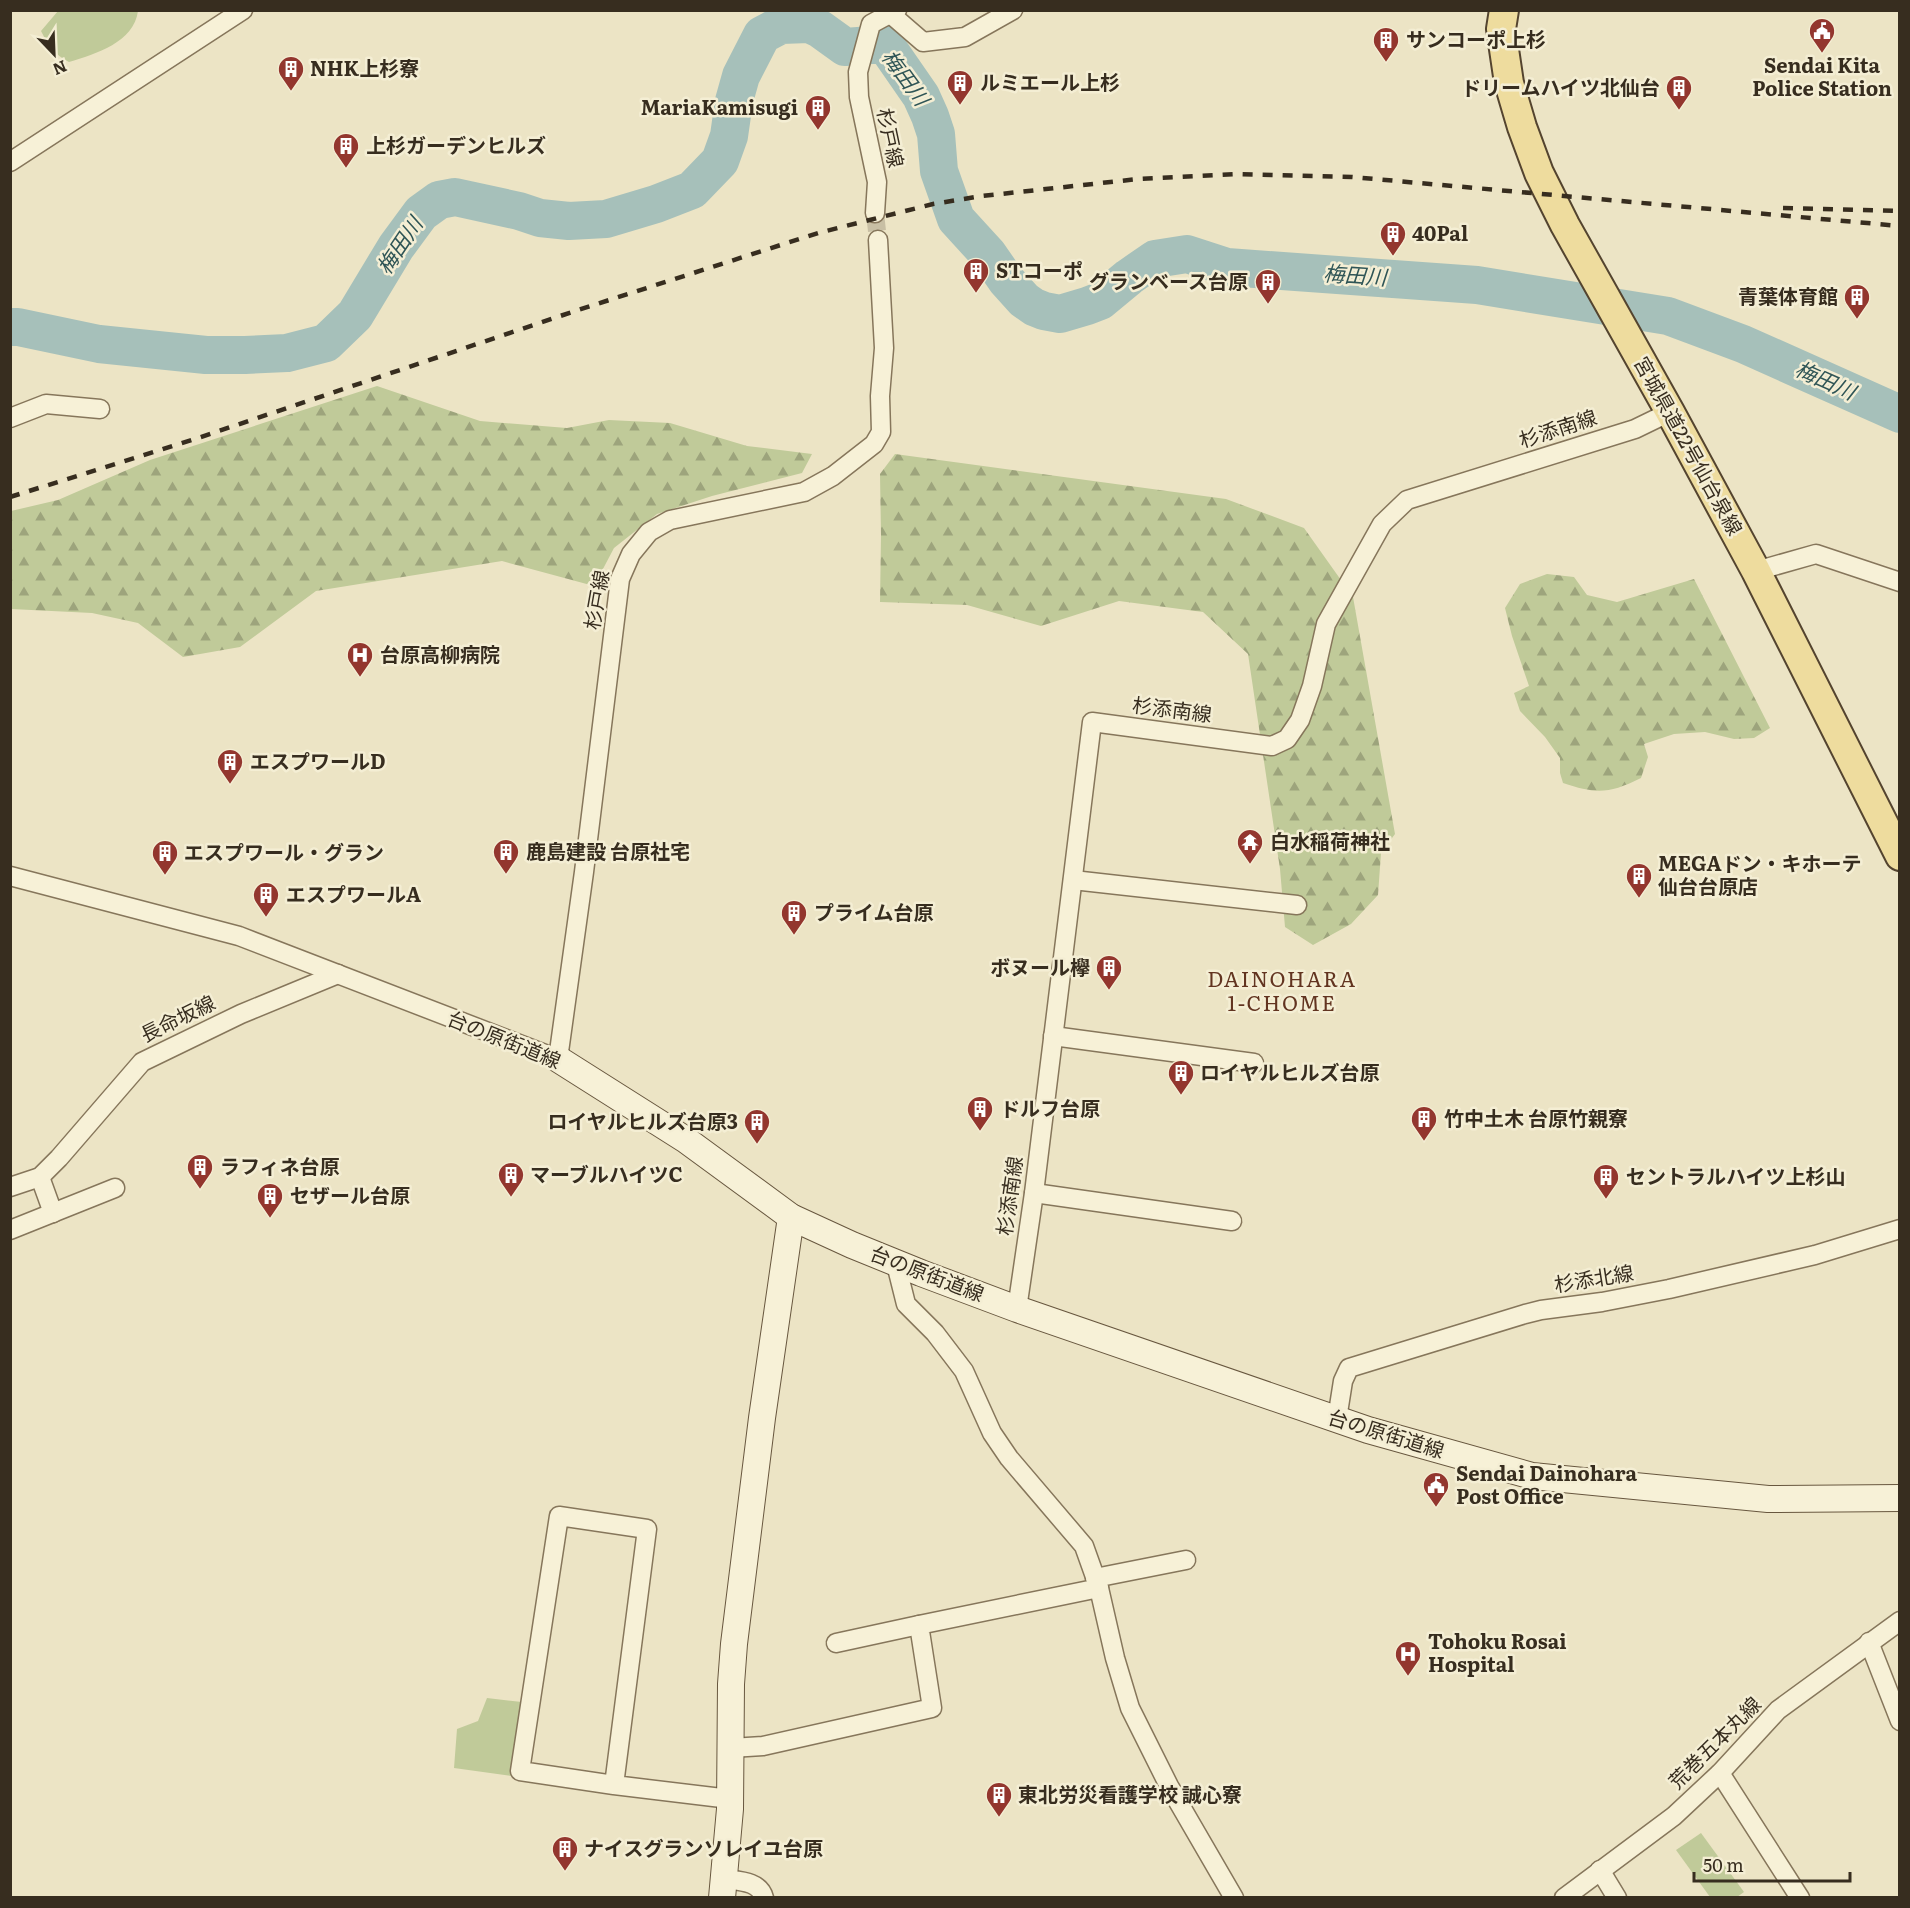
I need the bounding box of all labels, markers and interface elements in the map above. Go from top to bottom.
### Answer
public building icon: Sendai Kita Police Station [1807,16,1837,54]
place label: サンコーポ上杉 [1406,23,1546,53]
north arrow [24,24,84,84]
building icon: サンコーポ上杉 [1371,25,1401,63]
water label: 梅田川 [876,42,939,113]
place label: Sendai Kita Police Station [1752,49,1892,102]
place label: NHK上杉寮 [310,52,419,82]
building icon: NHK上杉寮 [276,54,306,92]
text: N [49,55,71,82]
place label: ルミエール上杉 [980,66,1120,96]
building icon: ルミエール上杉 [945,68,975,106]
place label: ドリームハイツ北仙台 [1461,71,1660,101]
building icon: ドリームハイツ北仙台 [1664,73,1694,111]
place label: MariaKamisugi [641,91,798,121]
building icon: MariaKamisugi [803,93,833,131]
street label: 杉戸線 [871,105,913,170]
place label: 上杉ガーデンヒルズ [366,129,546,159]
building icon: 上杉ガーデンヒルズ [331,131,361,169]
water label: 梅田川 [367,208,430,279]
place label: 40Pal [1412,217,1468,247]
building icon: 40Pal [1378,219,1408,257]
place label: STコーポ [996,254,1083,284]
building icon: STコーポ [961,256,991,294]
water label: 梅田川 [1323,256,1390,291]
place label: グランベース台原 [1089,265,1248,295]
building icon: グランベース台原 [1253,267,1283,305]
place label: 青葉体育館 [1738,280,1838,310]
building icon: 青葉体育館 [1842,282,1872,320]
street label: 宮城県道22号仙台泉線 [1628,350,1751,540]
water label: 梅田川 [1791,352,1863,407]
street label: 杉添南線 [1515,400,1600,454]
street label: 杉戸線 [575,568,615,632]
place label: 台原高柳病院 [380,638,500,668]
hospital icon: 台原高柳病院 [345,640,375,678]
street label: 杉添南線 [1131,688,1214,728]
place label: エスプワールD [250,745,386,775]
building icon: エスプワールD [215,747,245,785]
place label: 白水稲荷神社 [1270,825,1390,855]
temple icon: 白水稲荷神社 [1235,827,1265,865]
place label: 鹿島建設 台原社宅 [526,835,690,865]
place label: エスプワール・グラン [184,836,384,866]
building icon: 鹿島建設 台原社宅 [491,837,521,875]
building icon: エスプワール・グラン [150,838,180,876]
place label: MEGAドン・キホーテ 仙台台原店 [1658,847,1862,900]
building icon: MEGAドン・キホーテ 仙台台原店 [1624,861,1654,899]
place label: エスプワールA [286,878,421,908]
building icon: エスプワールA [251,880,281,918]
place label: プライム台原 [814,896,934,926]
building icon: プライム台原 [779,898,809,936]
place label: ボヌール欅 [990,951,1090,981]
building icon: ボヌール欅 [1094,953,1124,991]
district label: DAINOHARA 1-CHOME [1207,962,1357,1017]
street label: 長命坂線 [135,986,220,1048]
street label: 台の原街道線 [443,1002,566,1075]
place label: ロイヤルヒルズ台原 [1200,1056,1379,1086]
building icon: ロイヤルヒルズ台原 [1166,1058,1196,1096]
place label: ドルフ台原 [1000,1092,1100,1122]
building icon: ドルフ台原 [965,1094,995,1132]
place label: 竹中土木 台原竹親寮 [1444,1102,1628,1132]
building icon: 竹中土木 台原竹親寮 [1409,1104,1439,1142]
place label: ロイヤルヒルズ台原3 [547,1105,738,1135]
building icon: ロイヤルヒルズ台原3 [742,1107,772,1145]
place label: ラフィネ台原 [220,1150,340,1180]
building icon: ラフィネ台原 [185,1152,215,1190]
street label: 杉添南線 [988,1154,1028,1237]
place label: マーブルハイツC [530,1158,683,1188]
building icon: マーブルハイツC [496,1160,526,1198]
place label: セントラルハイツ上杉山 [1626,1160,1846,1190]
building icon: セントラルハイツ上杉山 [1591,1162,1621,1200]
place label: セザール台原 [290,1179,410,1209]
building icon: セザール台原 [255,1181,285,1219]
street label: 台の原街道線 [866,1237,989,1308]
street label: 杉添北線 [1552,1256,1636,1298]
street label: 台の原街道線 [1325,1400,1448,1464]
place label: Sendai Dainohara Post Office [1456,1457,1637,1510]
public building icon: Sendai Dainohara Post Office [1421,1470,1451,1508]
place label: Tohoku Rosai Hospital [1428,1625,1567,1678]
hospital icon: Tohoku Rosai Hospital [1393,1639,1423,1677]
street label: 荒巻五本丸線 [1661,1689,1767,1795]
place label: 東北労災看護学校 誠心寮 [1018,1778,1242,1808]
building icon: 東北労災看護学校 誠心寮 [984,1780,1014,1818]
place label: ナイスグランソレイユ台原 [584,1832,823,1862]
building icon: ナイスグランソレイユ台原 [550,1834,580,1872]
scale bar [1694,1845,1850,1883]
text: 50 m [1703,1851,1744,1878]

